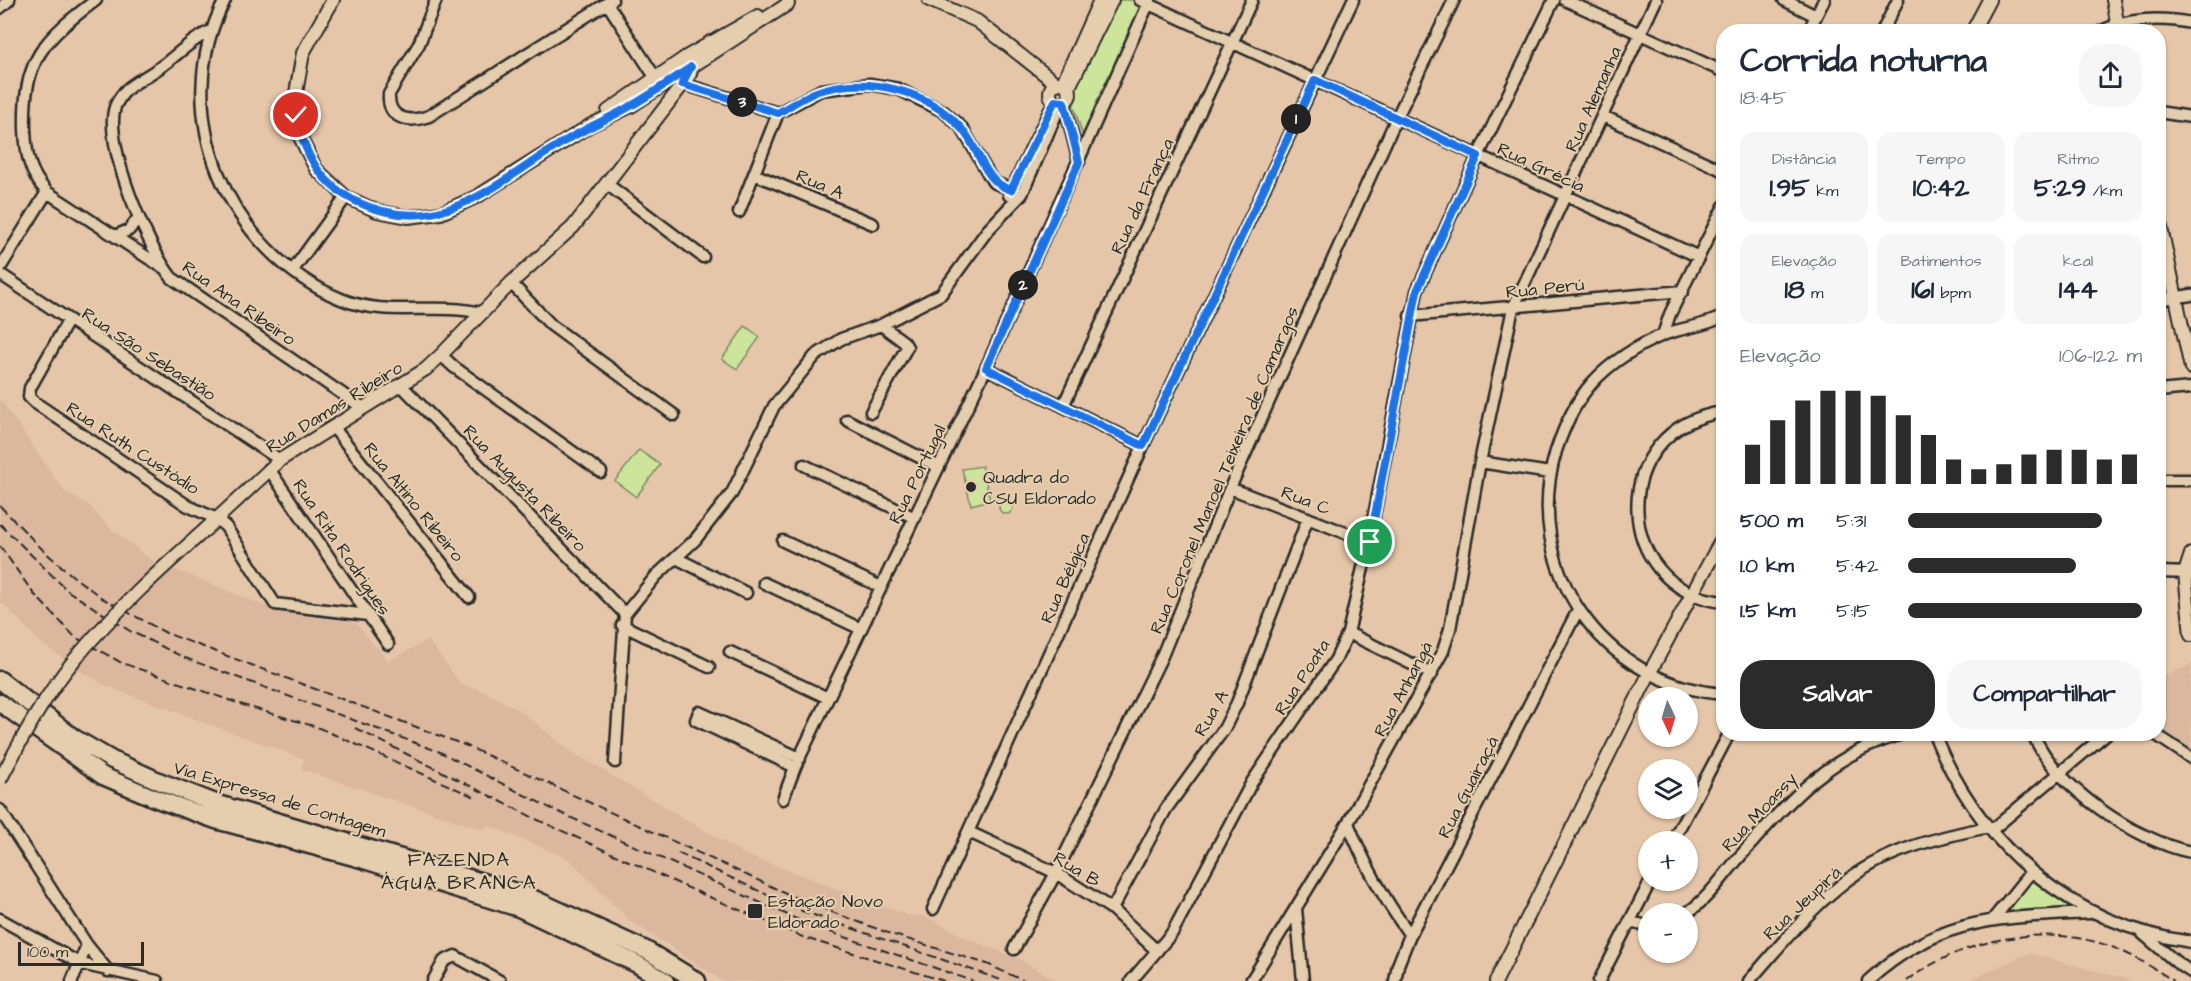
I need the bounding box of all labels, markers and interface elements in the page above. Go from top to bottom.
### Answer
text: Corrida noturna [1740,38,1987,84]
street label: Rua Alemanha [1559,43,1628,156]
button: share [2079,44,2142,107]
text: 18:45 [1740,84,1787,112]
pin: 3 [727,87,757,117]
pin [270,89,321,140]
text: 3 [738,91,746,113]
icon: check [279,98,312,131]
pin: 1 [1281,104,1311,134]
text: 1 [1295,108,1297,130]
street label: Rua da França [1105,134,1180,258]
street label: Rua Grécia [1493,136,1589,199]
text: Distância [1772,148,1836,170]
text: Tempo [1917,148,1965,170]
text: Ritmo [2057,148,2099,170]
street label: Rua A [792,163,848,206]
text: 1.95 [1770,170,1810,206]
text: 10:42 [1913,170,1969,206]
text: 5:29 [2034,170,2086,206]
text: km [1810,180,1838,202]
text: /km [2086,180,2122,202]
text: Elevação [1772,250,1836,272]
text: Batimentos [1900,250,1982,272]
text: kcal [2063,250,2093,272]
street label: Rua Ana Ribeiro [177,255,301,352]
pin: 2 [1008,270,1038,300]
street label: Rua Perú [1505,272,1585,305]
text: 18 [1784,272,1805,308]
text: 161 [1911,272,1934,308]
text: 144 [2059,272,2097,308]
text: 2 [1018,274,1028,296]
text: m [1805,282,1824,304]
text: bpm [1934,282,1971,304]
street label: Rua São Sebastião [77,302,221,407]
street label: Rua Coronel Manoel Teixeira de Camargos [1144,303,1306,638]
text: Elevação [1740,342,1820,370]
text: 106–122 m [2059,342,2142,370]
street label: Rua Damas Ribeiro [261,355,407,460]
street label: Rua Ruth Custódio [61,396,204,501]
street label: Rua Augusta Ribeiro [456,419,592,558]
street label: Rua Portugal [883,420,953,528]
street label: Rua Altino Ribeiro [358,437,470,567]
place label: Quadra do CSU Eldorado [983,465,1096,511]
street label: Rua Rita Rodrigues [286,474,397,621]
marker: Quadra do CSU Eldorado [964,480,978,494]
street label: Rua C [1277,480,1334,521]
text: 500 m [1740,507,1803,535]
text: 5:31 [1836,507,1866,535]
pin [1344,516,1395,567]
icon: arrive [1353,525,1386,558]
street label: Rua Bélgica [1034,529,1097,628]
text: 1.0 km [1740,552,1794,580]
text: 5:42 [1836,552,1879,580]
text: 1.5 km [1740,597,1795,625]
text: 5:15 [1836,597,1870,625]
street label: Rua Poata [1269,635,1336,720]
street label: Rua Anhangá [1368,637,1440,742]
button: Salvar [1740,660,1935,729]
button: Compartilhar [1947,660,2142,729]
street label: Rua A [1188,685,1235,741]
north arrow [1638,687,1698,747]
map controls [1638,687,1698,963]
street label: Rua Guairaçá [1432,732,1505,843]
street label: Via Expressa de Contagem [170,755,389,845]
button: layers [1638,759,1698,819]
street label: Rua Moassy [1716,767,1804,858]
button: + [1638,831,1698,891]
district label: FAZENDA ÁGUA BRANCA [381,846,537,897]
street label: Rua B [1048,846,1105,893]
street label: Rua Jeupirá [1758,861,1847,946]
place label: Estação Novo Eldorado [768,889,883,935]
marker: Estação Novo Eldorado [746,902,764,920]
button: − [1638,903,1698,963]
scale bar [18,939,144,966]
text: 100 m [27,941,68,963]

